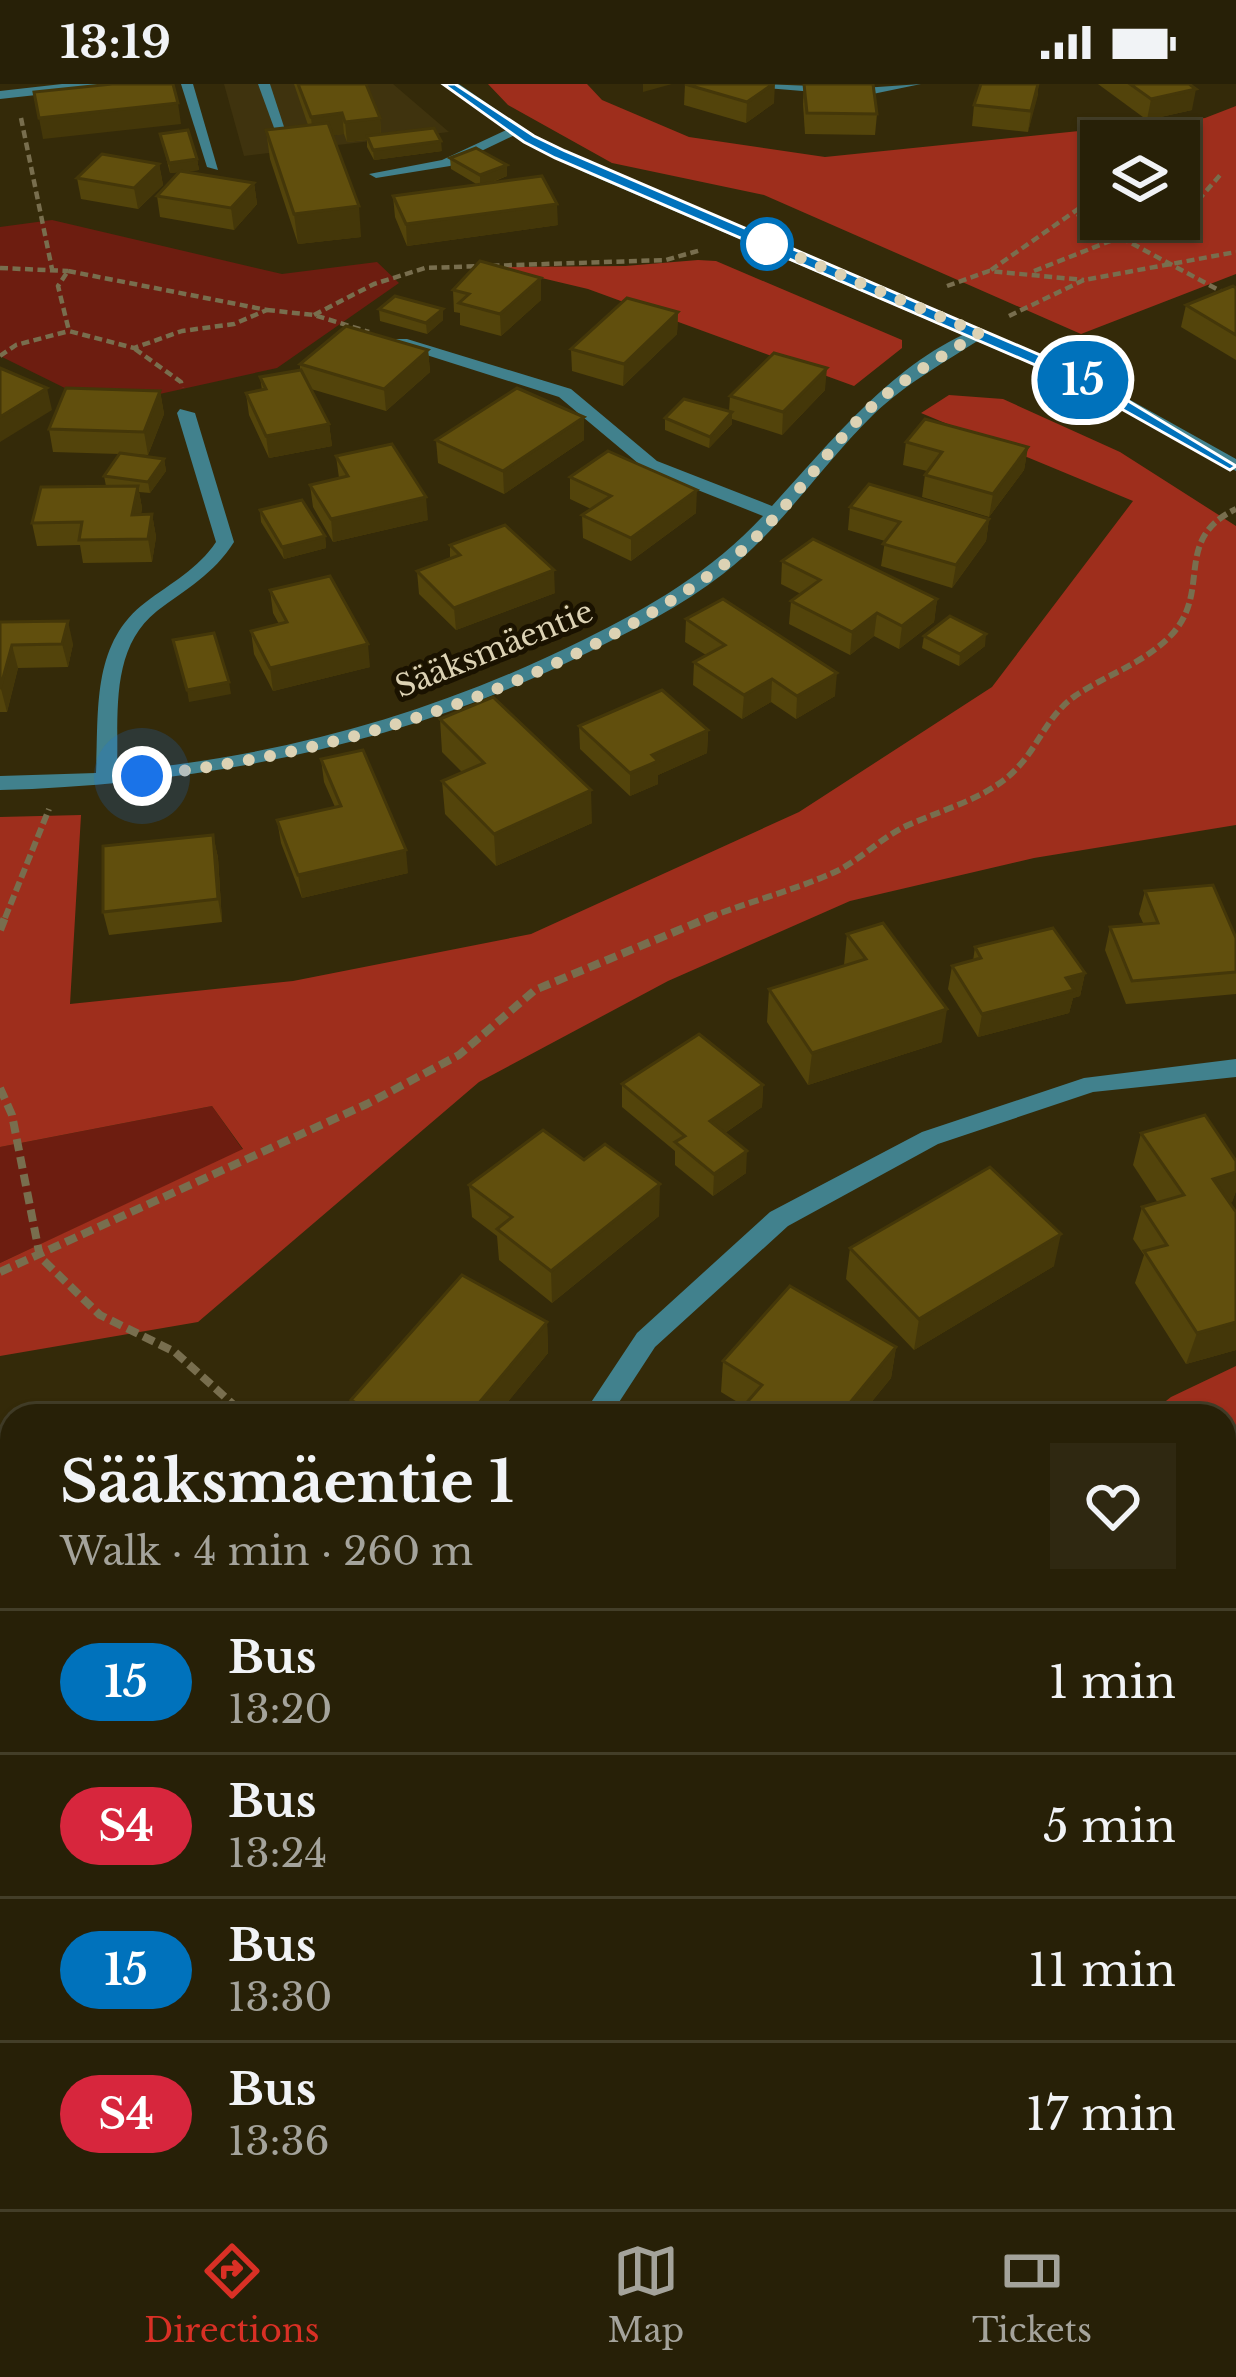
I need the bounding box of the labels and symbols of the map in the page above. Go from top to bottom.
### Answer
unlabelled marker [742,219,792,269]
line badge: 15 [1029,341,1137,419]
street label: Sääksmäentie [390,592,598,706]
your location [112,746,172,806]

